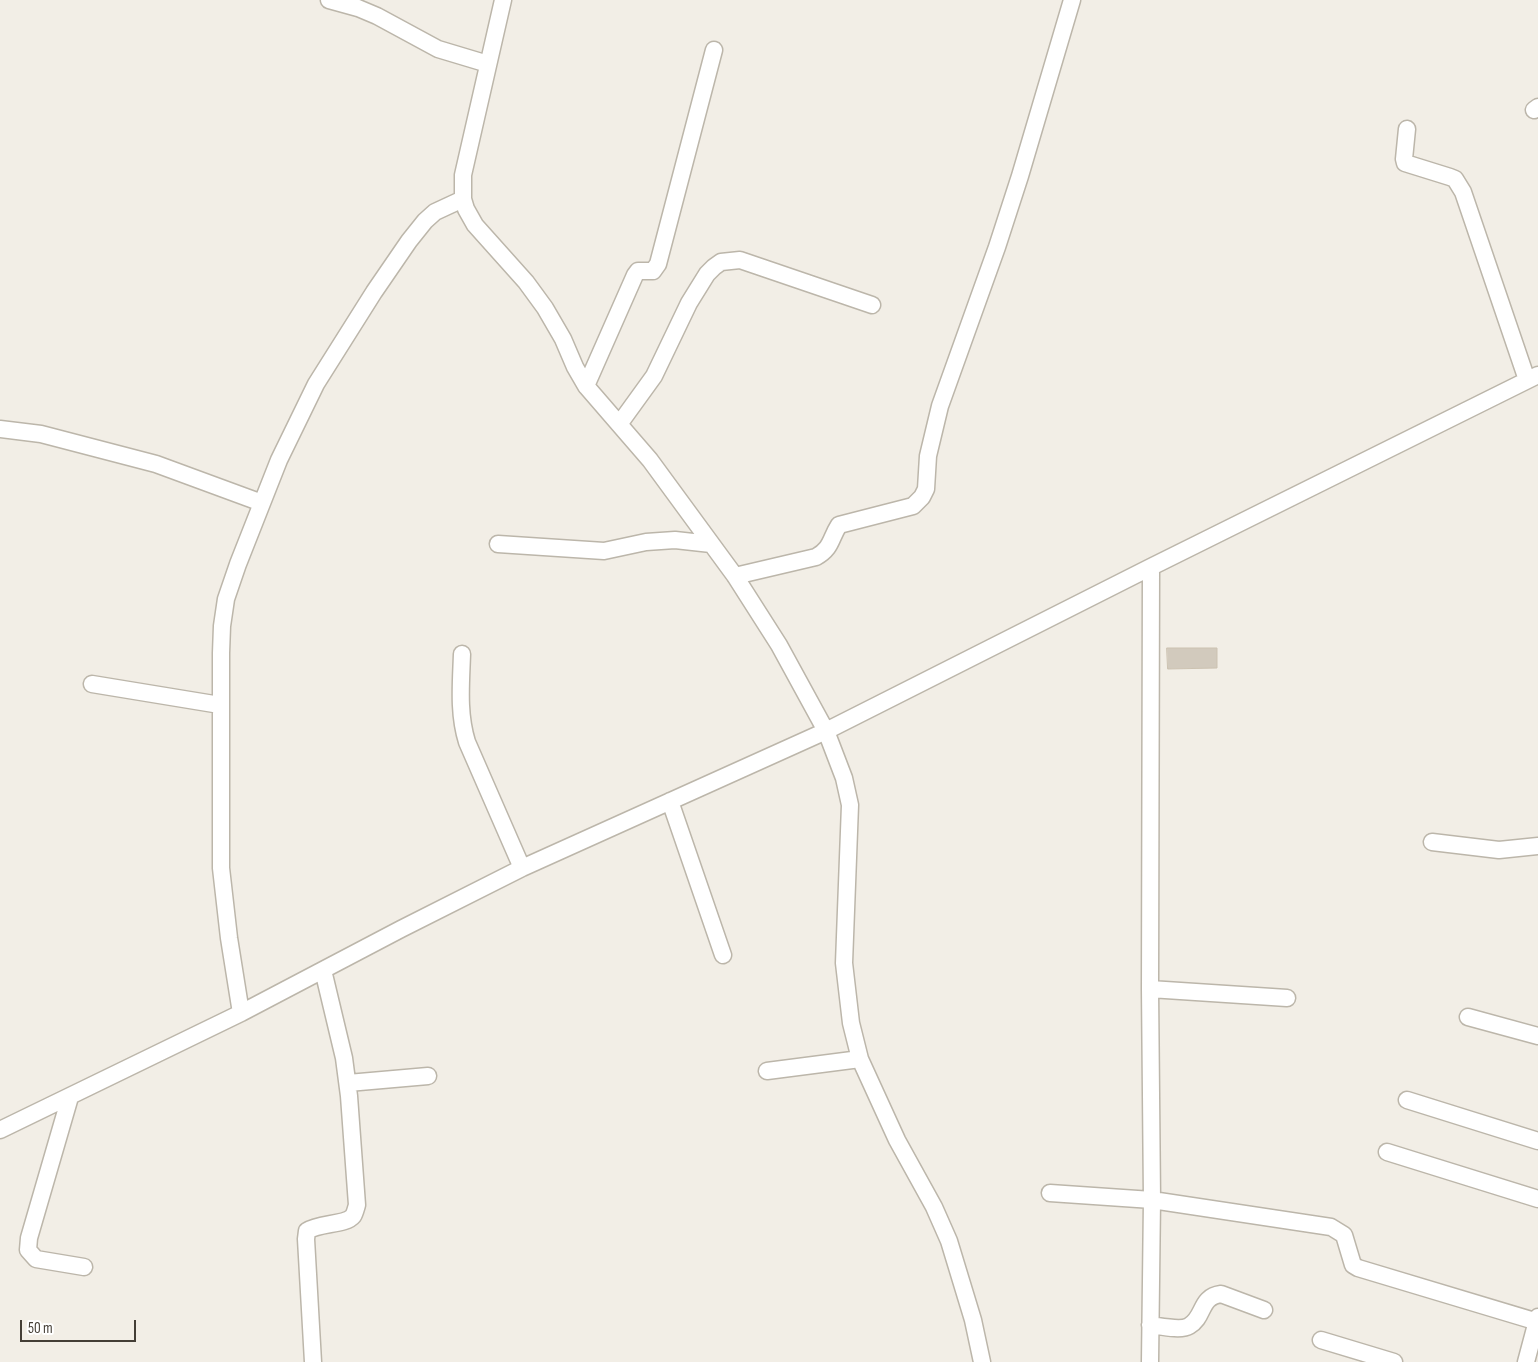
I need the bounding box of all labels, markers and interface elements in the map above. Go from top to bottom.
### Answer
scale bar [22,1310,139,1342]
text: 50 m [28,1319,53,1338]

